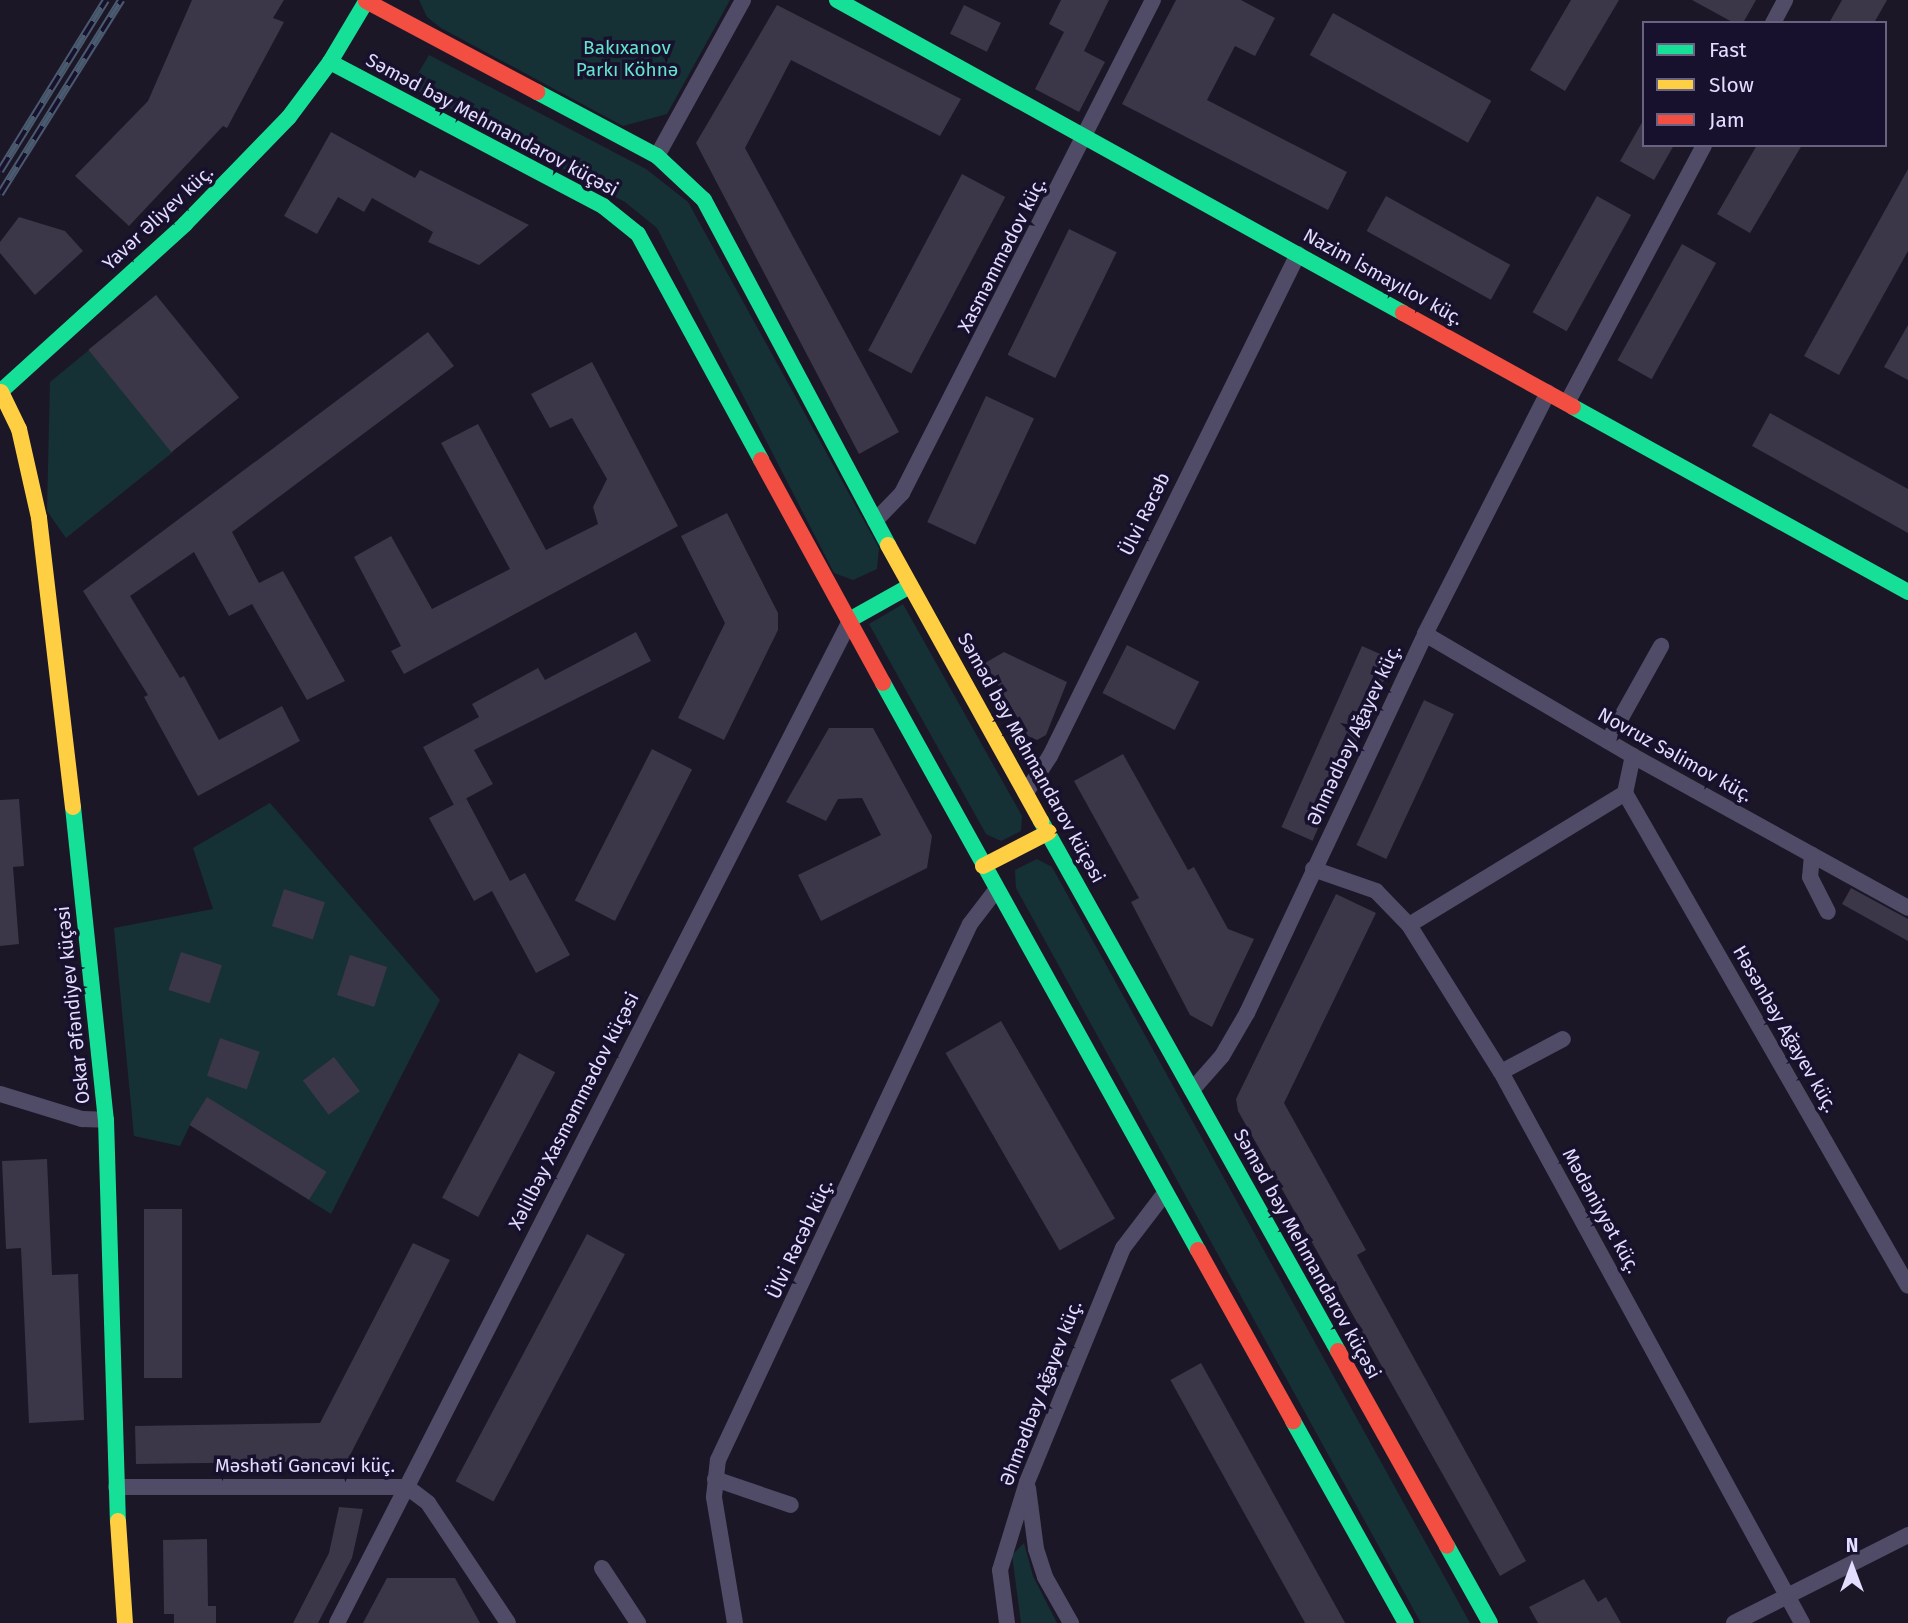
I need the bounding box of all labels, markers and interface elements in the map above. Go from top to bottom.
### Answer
legend [1642,21,1887,147]
park label: Bakıxanov Parkı Köhnə [576,37,678,81]
text: Fast [1709,37,1747,63]
street label: Səməd bəy Mehmandarov küçəsi [362,49,622,201]
text: Slow [1709,72,1754,98]
text: Jam [1709,107,1745,133]
street label: Yavər Əliyev küç. [98,161,218,275]
street label: Xasməmmədov küç. [953,174,1051,336]
street label: Nazim İsmayılov küç. [1299,224,1467,330]
street label: Ülvi Rəcəb [1115,469,1175,559]
street label: Səməd bəy Mehmandarov küçəsi [953,629,1109,887]
street label: Əhmədbəy Ağayev küç. [1302,641,1406,829]
street label: Novruz Səlimov küç. [1594,703,1756,807]
street label: Oskar Əfəndiyev küçəsi [51,905,95,1105]
street label: Həsənbəy Ağayev küç. [1728,941,1842,1117]
street label: Xəlilbəy Xasməmmədov küçəsi [504,989,644,1233]
street label: Səməd bəy Mehmandarov küçəsi [1229,1125,1385,1383]
street label: Mədəniyyət küç. [1557,1145,1645,1277]
street label: Ülvi Rəcəb küç. [762,1176,838,1302]
street label: Əhmədbəy Ağayev küç. [995,1297,1087,1489]
street label: Məshəti Gəncəvi küç. [215,1455,395,1477]
north arrow [1817,1532,1887,1602]
text: N [1846,1534,1858,1557]

